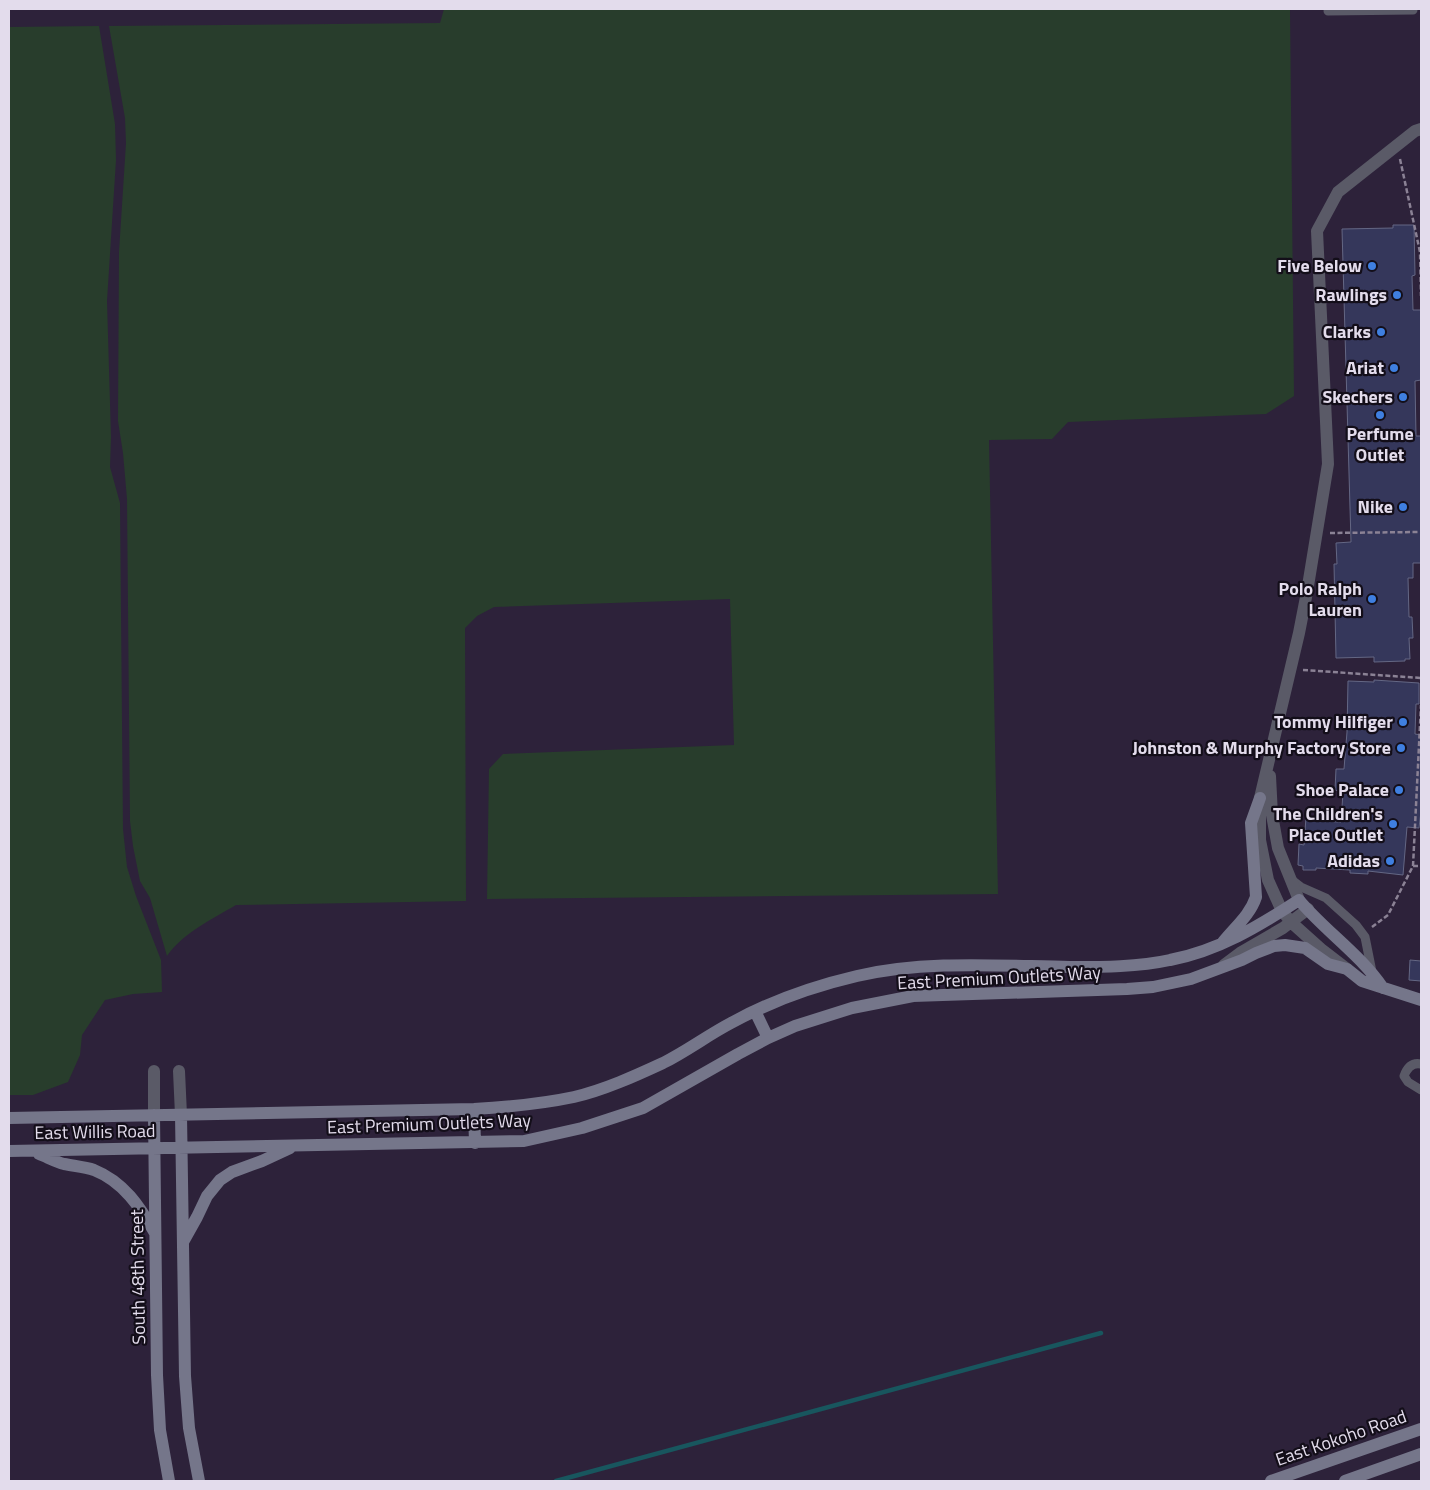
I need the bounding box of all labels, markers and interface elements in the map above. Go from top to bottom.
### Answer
place label: Five Below [1277,252,1362,279]
marker: Five Below [1366,260,1378,272]
place label: Rawlings [1315,281,1387,308]
marker: Rawlings [1391,289,1403,301]
place label: Clarks [1323,318,1371,345]
marker: Clarks [1375,326,1387,338]
place label: Ariat [1346,354,1384,381]
marker: Ariat [1388,362,1400,374]
place label: Skechers [1323,383,1393,410]
marker: Skechers [1397,391,1409,403]
marker: Perfume Outlet [1374,409,1386,421]
place label: Perfume Outlet [1346,420,1414,468]
place label: Nike [1358,493,1393,520]
marker: Nike [1397,501,1409,513]
place label: Polo Ralph Lauren [1279,575,1362,623]
marker: Polo Ralph Lauren [1366,593,1378,605]
place label: Tommy Hilfiger [1274,708,1393,735]
marker: Tommy Hilfiger [1397,716,1409,728]
place label: Johnston & Murphy Factory Store [1132,734,1391,761]
marker: Johnston & Murphy Factory Store [1395,742,1407,754]
place label: Shoe Palace [1296,776,1389,803]
marker: Shoe Palace [1393,784,1405,796]
place label: The Children's Place Outlet [1273,800,1383,848]
marker: The Children's Place Outlet [1387,818,1399,830]
place label: Adidas [1327,847,1380,874]
marker: Adidas [1384,855,1396,867]
street label: East Premium Outlets Way [896,959,1102,996]
street label: East Premium Outlets Way [327,1106,532,1141]
street label: East Willis Road [34,1117,156,1146]
street label: South 48th Street [123,1208,152,1345]
street label: East Kokoho Road [1272,1402,1410,1473]

